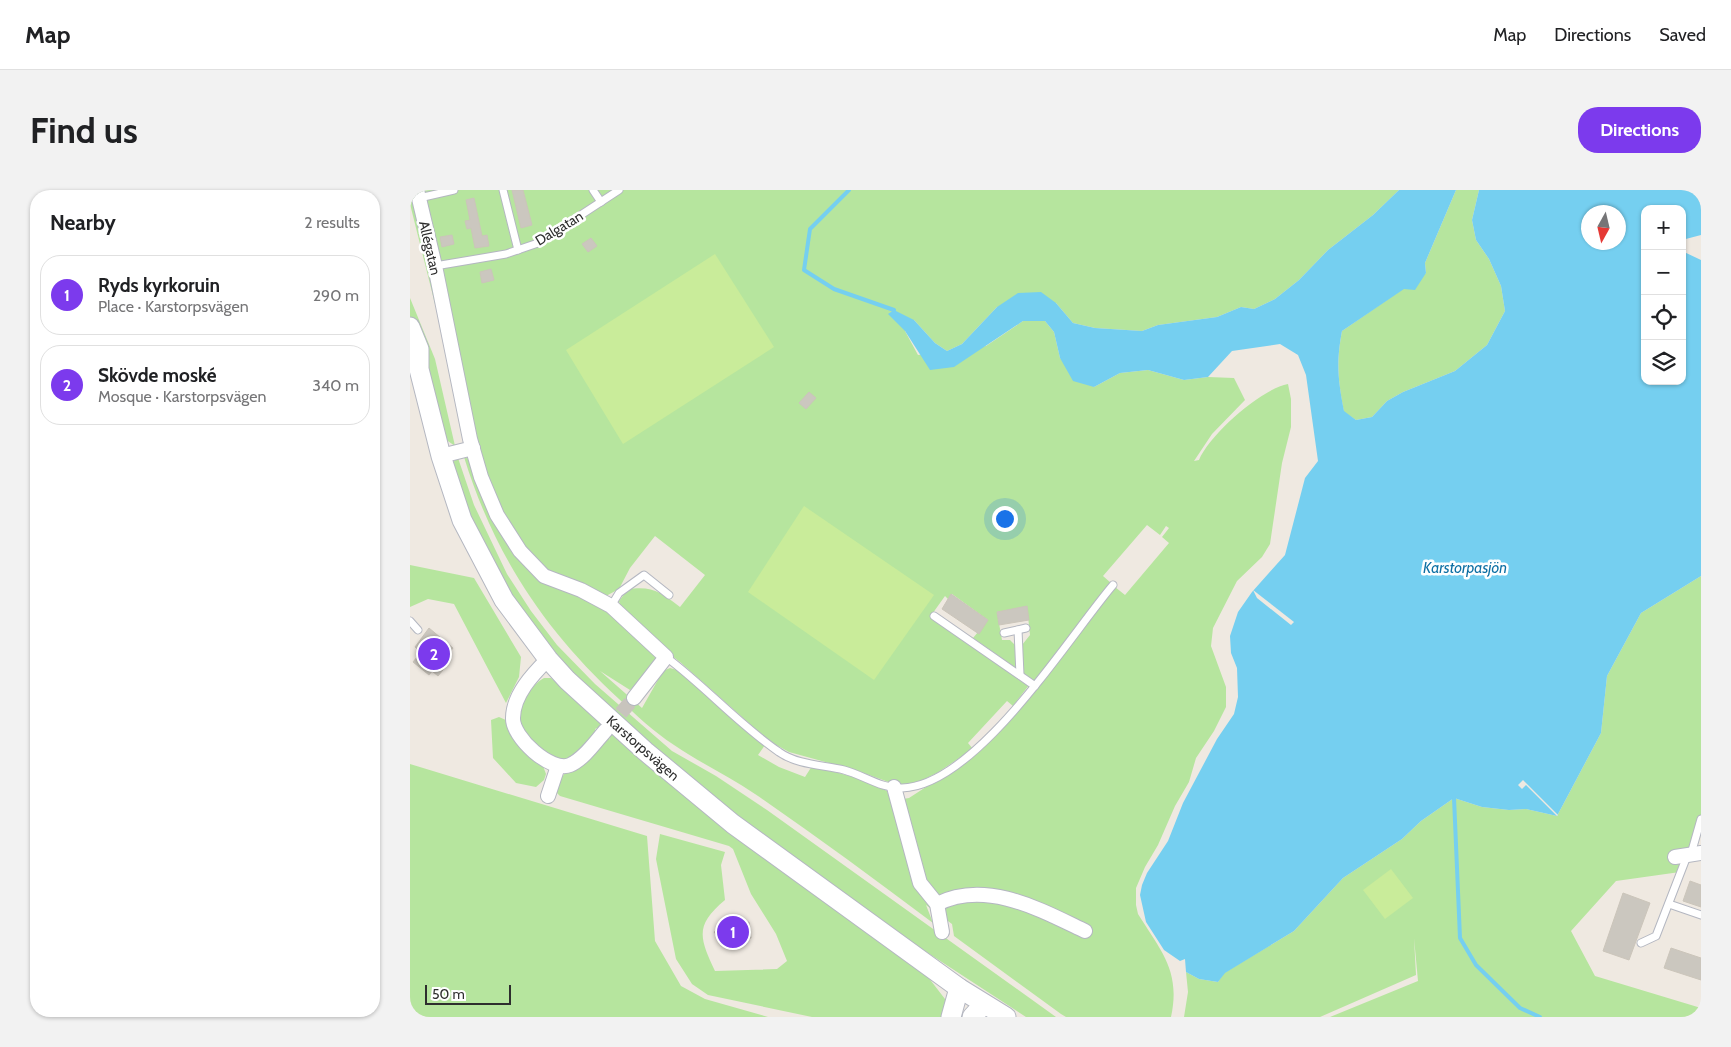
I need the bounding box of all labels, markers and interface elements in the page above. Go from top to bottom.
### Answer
text: Map [25,20,71,49]
text: Map [1493,24,1526,46]
text: Directions [1554,24,1631,46]
text: Saved [1659,24,1706,46]
button: Directions [1578,107,1701,153]
text: Find us [30,109,138,152]
north arrow [1581,205,1626,250]
map controls [1641,205,1686,385]
button: + [1641,205,1686,250]
street label: Dalgatan [532,207,586,249]
text: Nearby [50,210,116,235]
text: 2 results [304,213,360,232]
street label: Allégatan [415,219,445,277]
button: − [1641,250,1686,295]
text: Ryds kyrkoruin [98,274,220,297]
text: 1 [64,286,70,305]
text: 290 m [313,286,359,305]
button: locate [1641,295,1686,340]
text: Place · Karstorpsvägen [98,297,249,316]
button: layers [1641,340,1686,385]
text: Skövde moské [98,364,217,387]
text: 2 [63,376,71,395]
text: 340 m [312,376,359,395]
text: Mosque · Karstorpsvägen [98,387,266,406]
your location [992,506,1018,532]
water label: Karstorpasjön [1423,559,1507,577]
pin: 2 [418,635,450,673]
street label: Karstorpsvägen [603,711,683,785]
pin: 1 [717,913,749,951]
scale bar [425,982,511,1005]
text: 50 m [432,985,465,1003]

